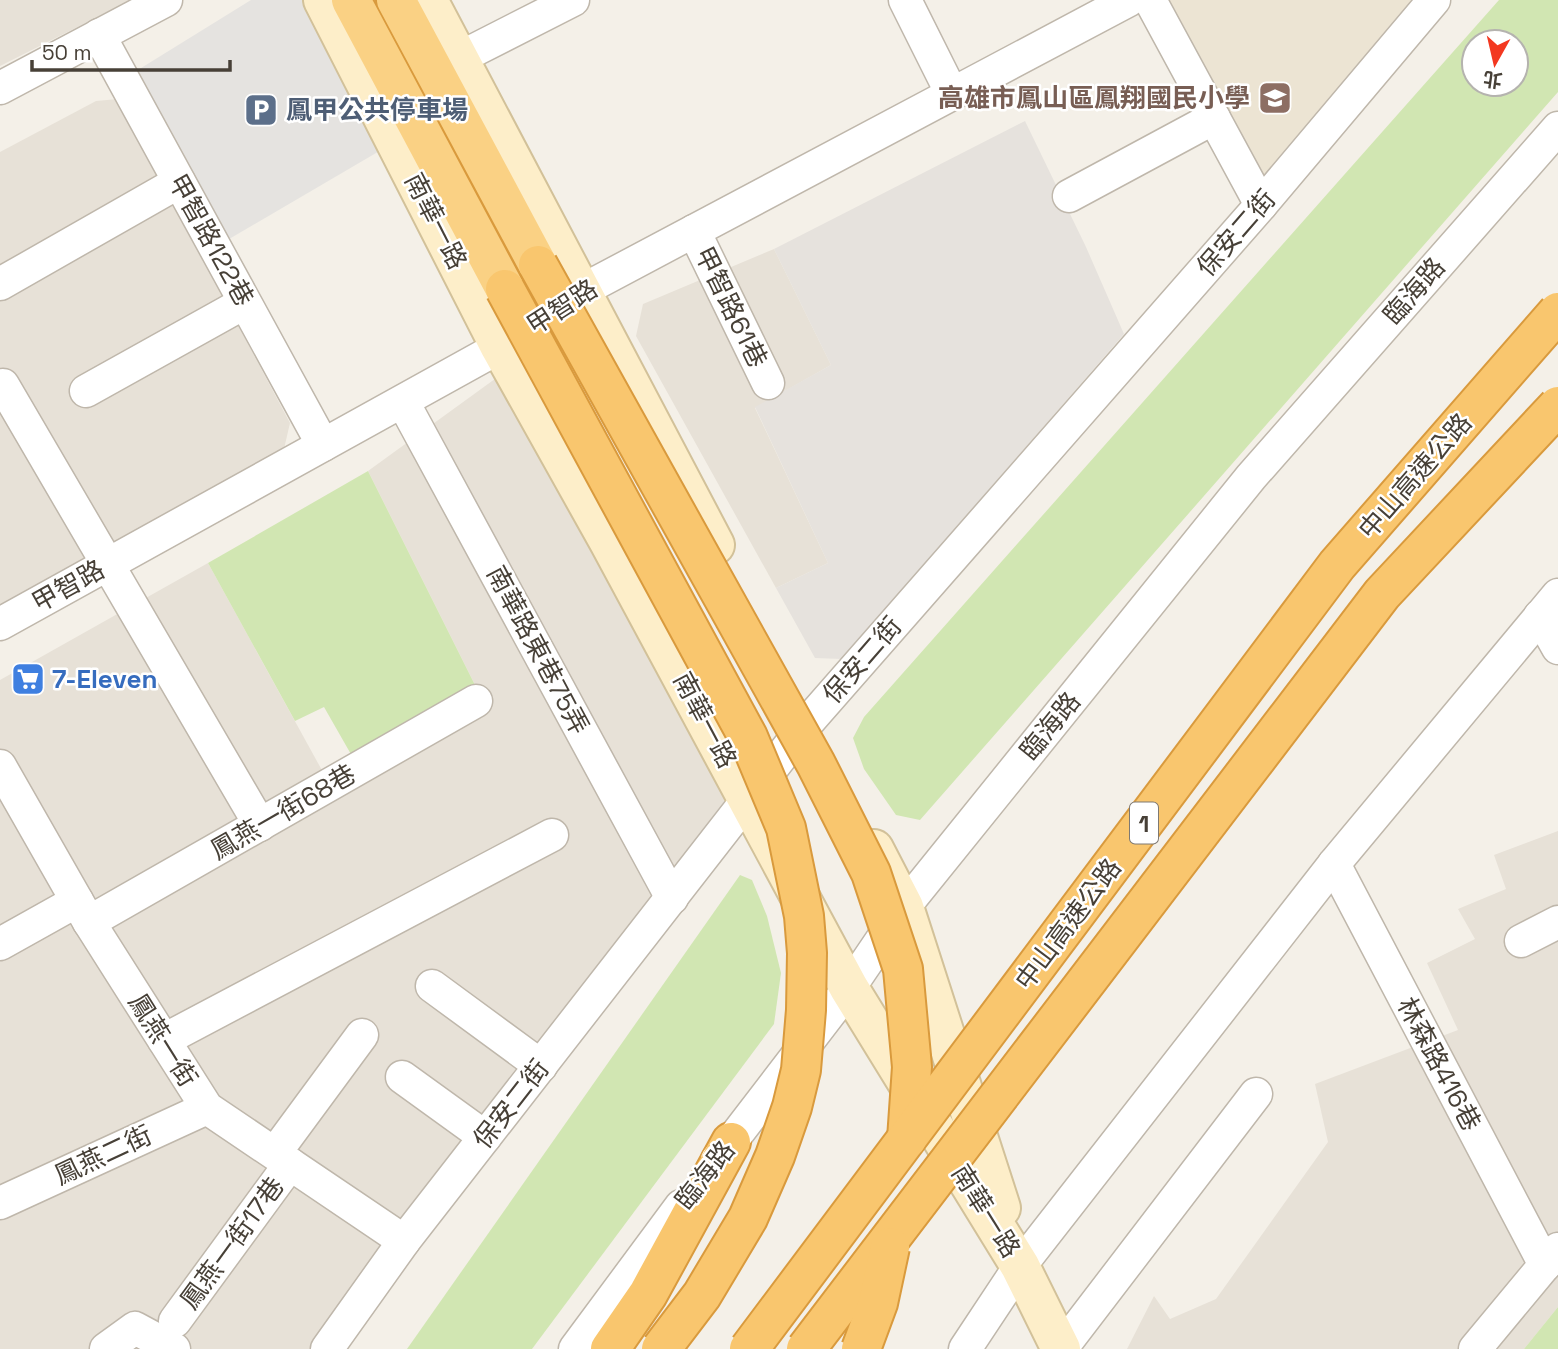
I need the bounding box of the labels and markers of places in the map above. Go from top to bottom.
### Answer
school or university icon: 高雄市鳳山區鳳翔國民小學 [1256,79,1294,117]
place label: 高雄市鳳山區鳳翔國民小學 [938,81,1250,115]
parking icon: 鳳甲公共停車場 [242,91,280,129]
place label: 鳳甲公共停車場 [286,93,468,127]
supermarket icon: 7-Eleven [9,660,47,698]
place label: 7-Eleven [52,662,157,696]

